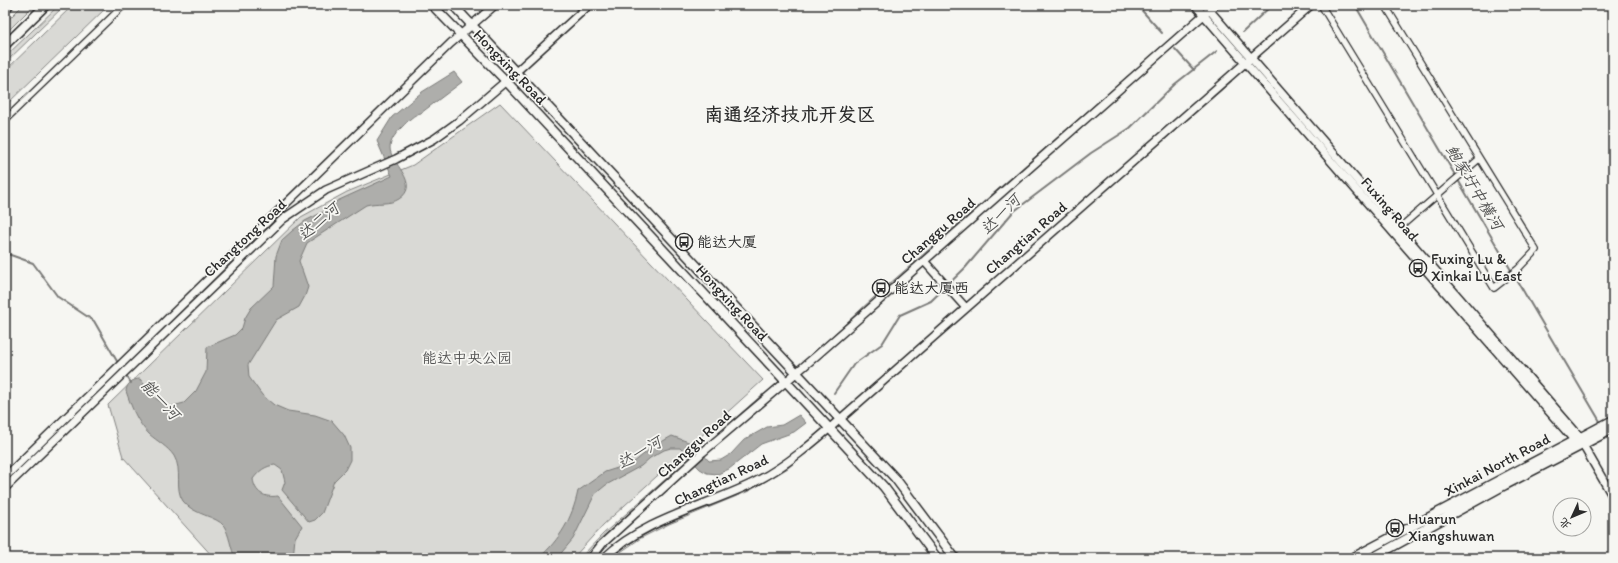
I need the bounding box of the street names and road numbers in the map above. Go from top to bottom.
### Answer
street label: Hongxing Road [470,26,550,108]
street label: Fuxing Road [1357,173,1423,245]
street label: Changgu Road [897,194,979,268]
street label: Changtong Road [200,195,291,281]
street label: Changtian Road [982,198,1070,278]
street label: Hongxing Road [692,261,772,345]
street label: Changgu Road [653,406,735,482]
street label: Xinkai North Road [1441,429,1553,501]
street label: Changtian Road [671,450,771,510]

